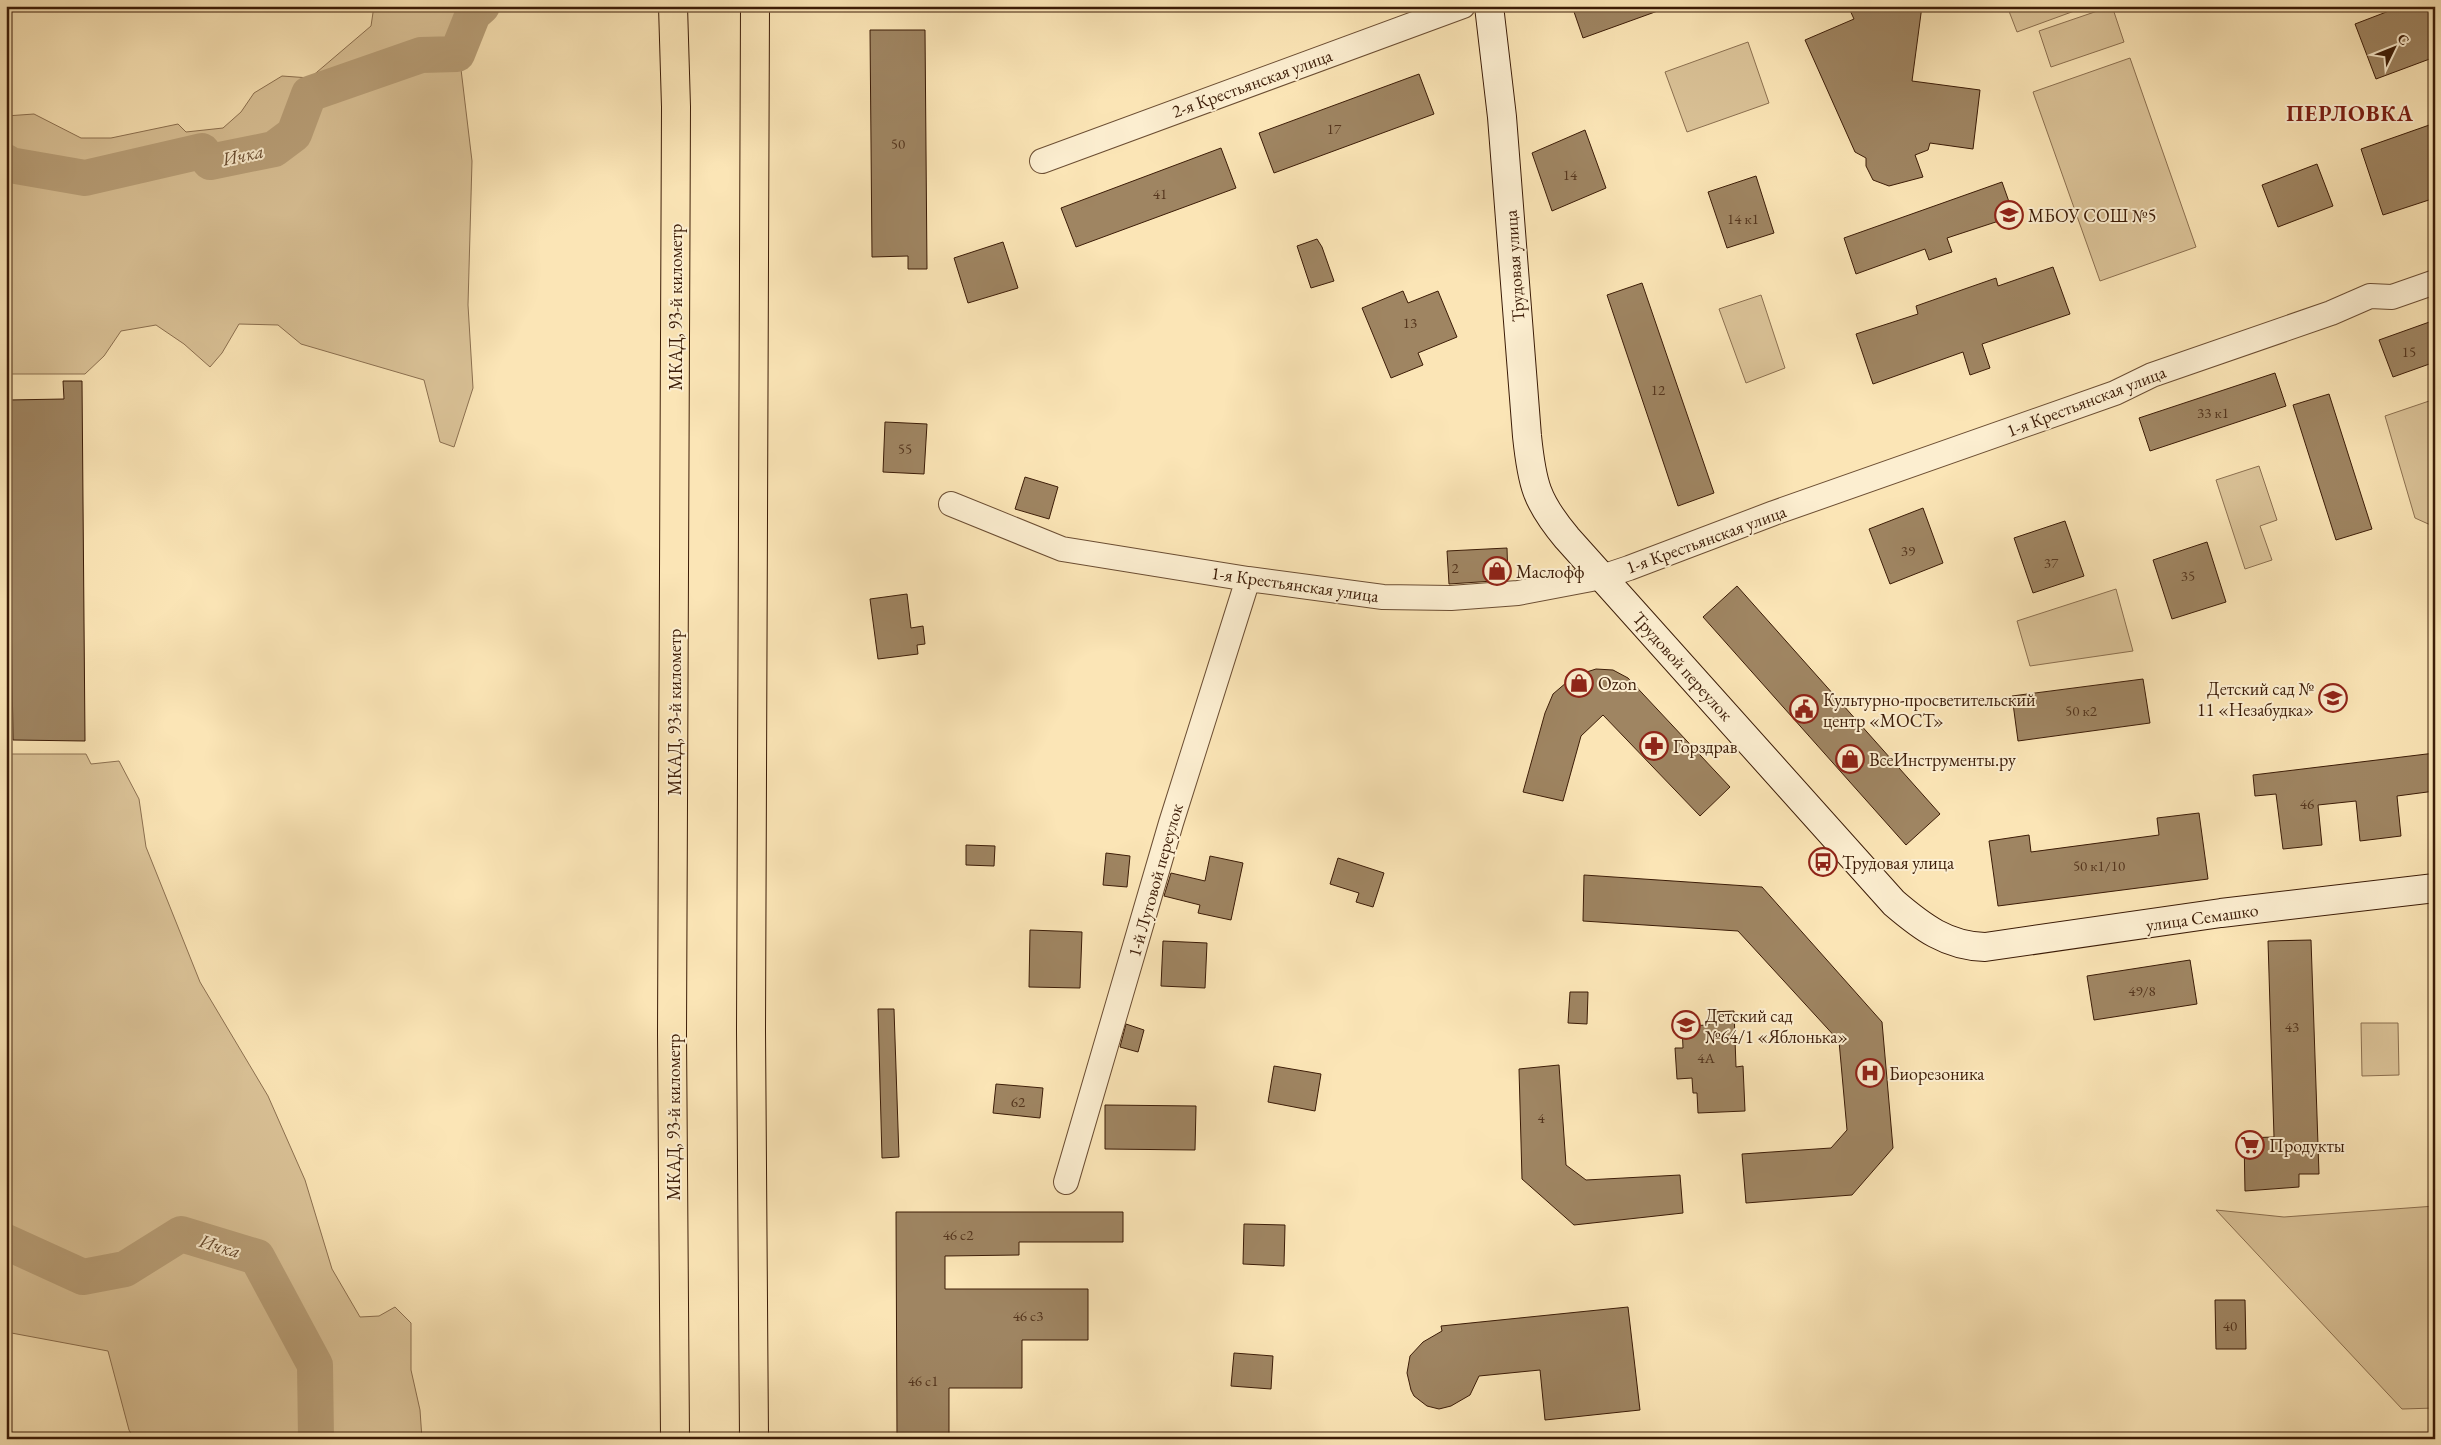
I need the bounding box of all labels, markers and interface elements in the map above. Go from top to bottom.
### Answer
north arrow [2368,22,2418,72]
text: С [2394,29,2414,49]
street label: 2-я Крестьянская улица [1169,43,1336,123]
district label: ПЕРЛОВКА [2286,99,2414,128]
house number: 17 [1327,119,1342,138]
house number: 50 [891,134,905,153]
water label: Ичка [219,138,266,172]
house number: 14 [1563,165,1578,184]
house number: 41 [1153,184,1167,203]
school or university icon: МБОУ СОШ №5 [1994,200,2024,230]
place label: МБОУ СОШ №5 [2028,204,2156,227]
street label: Трудовая улица [1499,208,1529,323]
house number: 14 к1 [1727,209,1759,228]
street label: МКАД, 93-й километр [664,224,687,390]
house number: 13 [1403,313,1417,332]
house number: 15 [2402,342,2416,361]
street label: 1-я Крестьянская улица [2003,360,2170,442]
house number: 12 [1651,380,1666,399]
house number: 33 к1 [2197,403,2229,422]
house number: 55 [898,439,912,458]
street label: 1-я Крестьянская улица [1623,499,1790,579]
house number: 39 [1901,541,1915,560]
house number: 37 [2044,553,2059,572]
shop icon: Маслофф [1482,556,1512,586]
house number: 2 [1451,558,1459,577]
place label: Маслофф [1516,560,1585,583]
street label: 1-я Крестьянская улица [1210,561,1381,607]
house number: 35 [2181,566,2195,585]
street label: Трудовой переулок [1628,607,1738,726]
street label: МКАД, 93-й километр [663,629,686,795]
shop icon: Ozon [1564,668,1594,698]
place label: Ozon [1598,672,1637,695]
place label: Детский сад № 11 «Незабудка» [2197,677,2314,721]
school or university icon: Детский сад № 11 «Незабудка» [2318,683,2348,713]
place label: Культурно-просветительский центр «МОСТ» [1823,688,2036,732]
public building icon: Культурно-просветительский центр «МОСТ» [1789,694,1819,724]
house number: 50 к2 [2065,701,2098,720]
pharmacy icon: Горздрав [1639,731,1669,761]
place label: Горздрав [1673,735,1738,758]
shop icon: ВсеИнструменты.ру [1835,744,1865,774]
place label: ВсеИнструменты.ру [1869,748,2016,771]
house number: 46 [2300,794,2314,813]
street label: 1-й Луговой переулок [1122,800,1188,959]
bus stop icon: Трудовая улица [1808,847,1838,877]
place label: Трудовая улица [1842,851,1955,874]
house number: 50 к1/10 [2073,856,2125,875]
street label: улица Семашко [2144,898,2260,936]
house number: 49/8 [2128,981,2156,1000]
place label: Детский сад №64/1 «Яблонька» [1705,1004,1848,1048]
school or university icon: Детский сад №64/1 «Яблонька» [1671,1010,1701,1040]
house number: 43 [2285,1017,2299,1036]
street label: МКАД, 93-й километр [662,1034,685,1200]
house number: 4А [1697,1048,1715,1067]
hospital icon: Биорезоника [1855,1058,1885,1088]
place label: Биорезоника [1889,1062,1985,1085]
house number: 62 [1011,1092,1026,1111]
house number: 4 [1537,1108,1545,1127]
supermarket icon: Продукты [2235,1130,2265,1160]
place label: Продукты [2269,1134,2345,1157]
house number: 46 с2 [943,1225,974,1244]
water label: Ичка [196,1228,243,1264]
house number: 46 с3 [1013,1306,1043,1325]
house number: 40 [2223,1316,2237,1335]
house number: 46 с1 [908,1371,938,1390]

